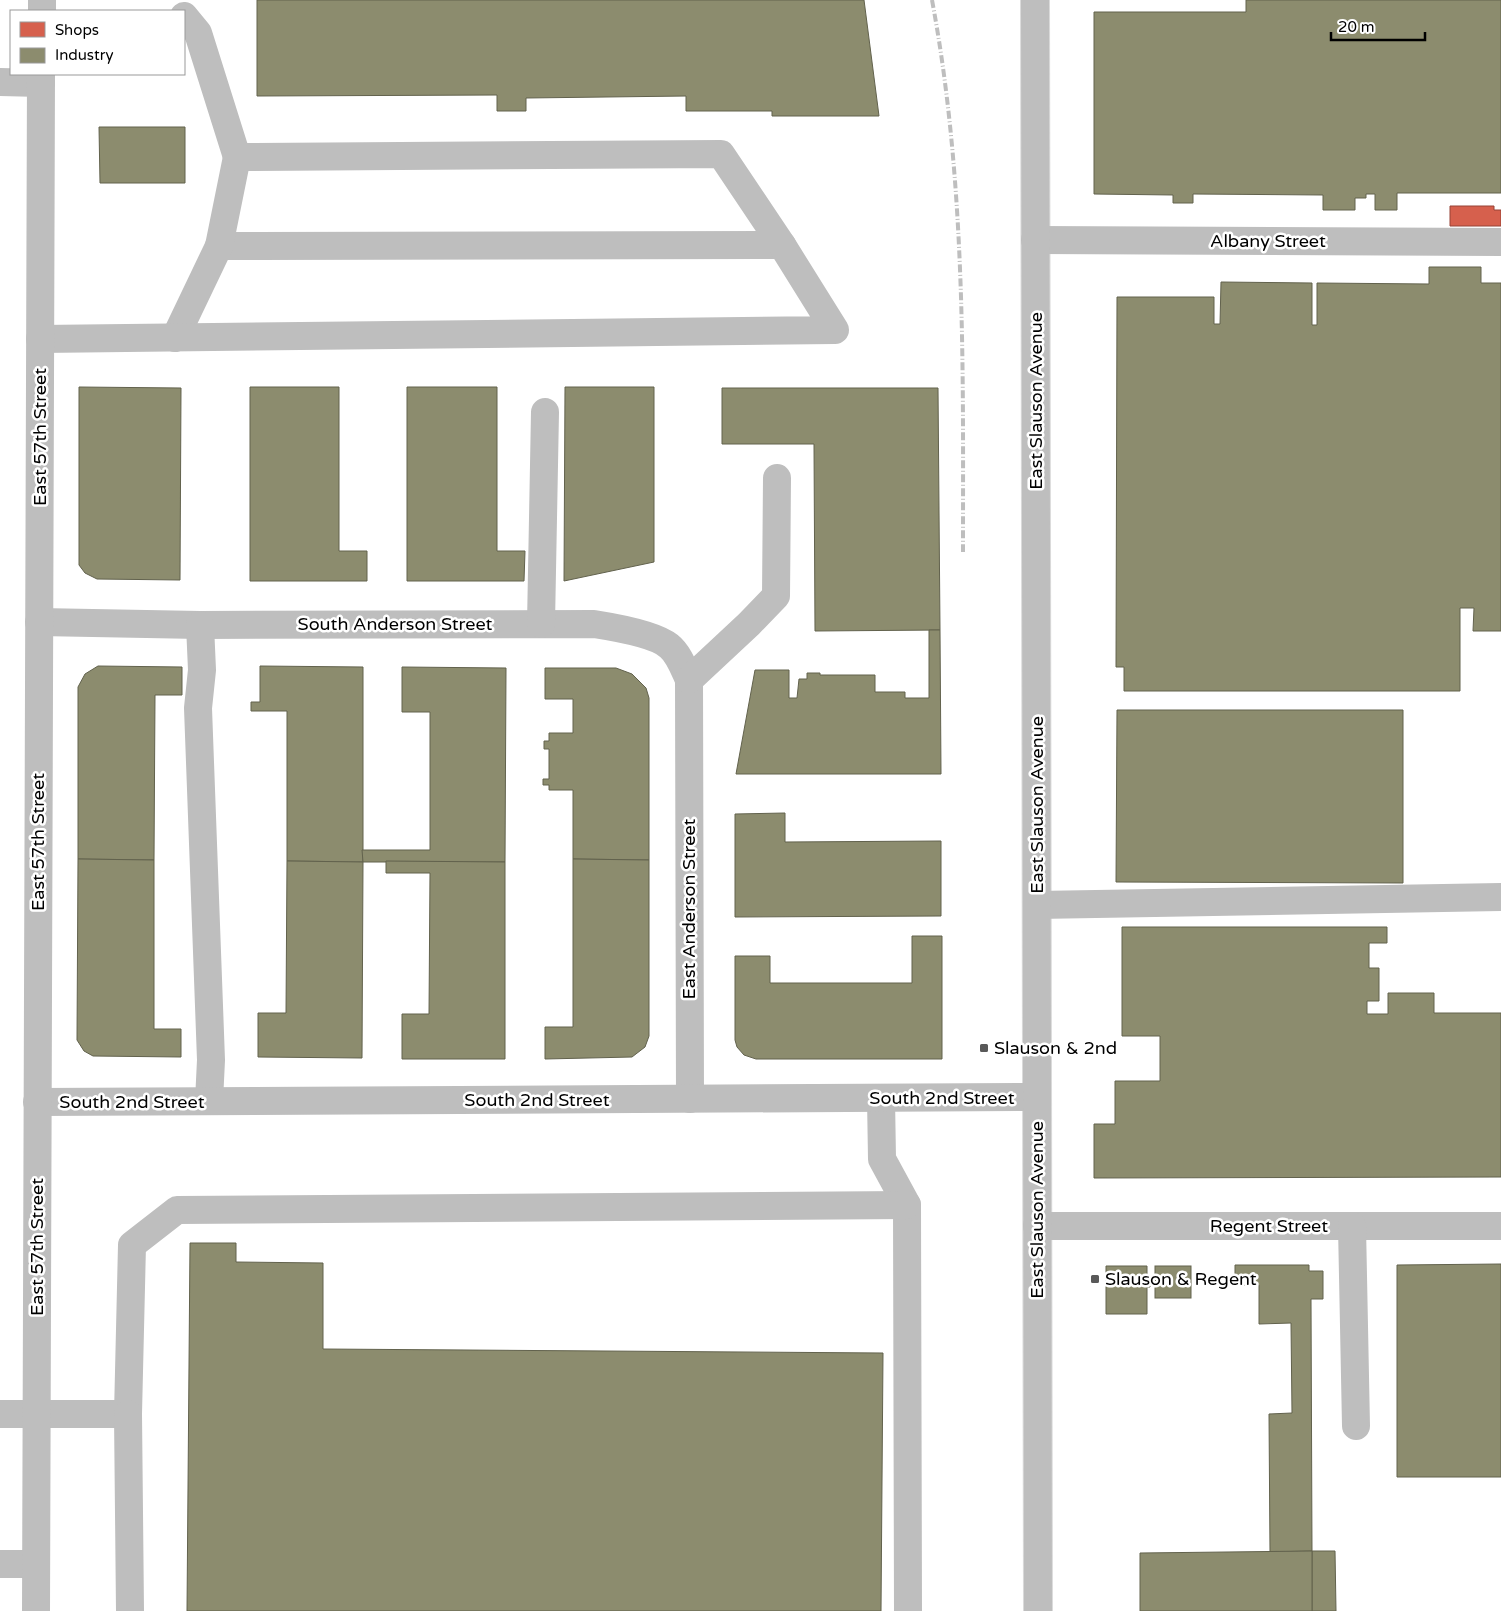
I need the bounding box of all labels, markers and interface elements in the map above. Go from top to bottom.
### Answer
legend [10,10,185,75]
scale bar [1331,10,1425,42]
text: 20 m [1338,18,1375,36]
text: Shops [55,21,99,39]
text: Industry [55,46,114,64]
street label: Albany Street [1210,230,1326,252]
street label: East Slauson Avenue [1025,312,1047,490]
street label: East 57th Street [29,368,51,506]
street label: South Anderson Street [298,613,493,635]
street label: East Slauson Avenue [1026,716,1048,894]
street label: East 57th Street [27,773,49,911]
street label: East Anderson Street [678,818,700,1000]
place label: Slauson & 2nd [994,1037,1117,1059]
marker: Slauson & 2nd [978,1042,990,1054]
street label: South 2nd Street [869,1087,1015,1109]
street label: South 2nd Street [464,1089,610,1111]
street label: South 2nd Street [59,1091,205,1113]
street label: East Slauson Avenue [1026,1121,1048,1299]
street label: East 57th Street [26,1178,48,1316]
street label: Regent Street [1210,1215,1328,1237]
place label: Slauson & Regent [1105,1268,1257,1290]
marker: Slauson & Regent [1089,1273,1101,1285]

